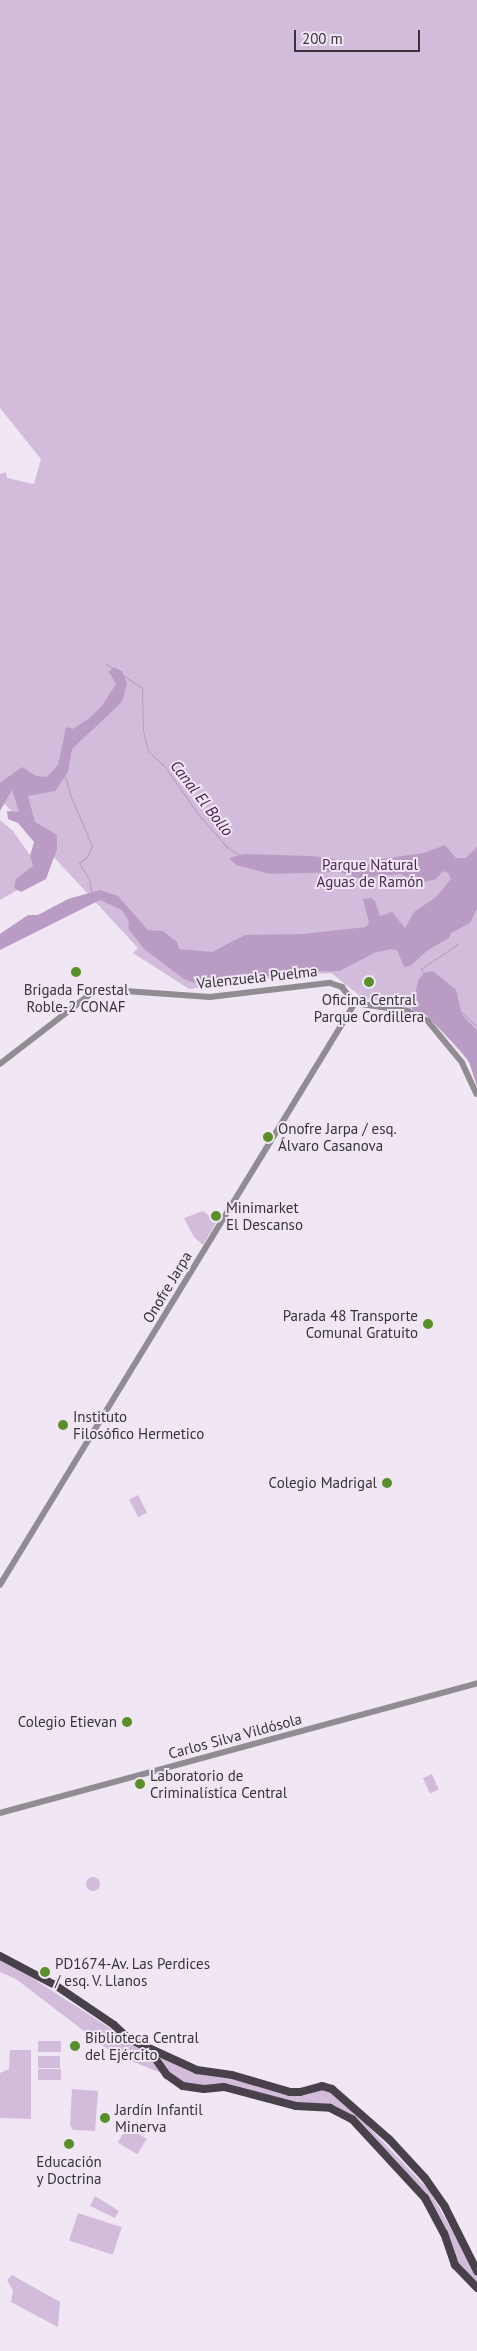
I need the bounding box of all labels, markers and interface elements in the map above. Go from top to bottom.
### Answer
scale bar [297,20,423,52]
text: 200 m [302,29,343,48]
water label: Canal El Bollo [166,756,238,840]
park label: Parque Natural Aguas de Ramón [317,855,423,890]
street label: Valenzuela Puelma [196,962,318,992]
marker: Brigada Forestal Roble-2 CONAF [70,966,82,978]
marker: Oficina Central Parque Cordillera [363,976,375,988]
place label: Brigada Forestal Roble-2 CONAF [24,980,128,1015]
place label: Oficina Central Parque Cordillera [314,990,424,1025]
place label: Onofre Jarpa / esq. Álvaro Casanova [278,1119,397,1154]
marker: Onofre Jarpa / esq. Álvaro Casanova [262,1131,274,1143]
place label: Minimarket El Descanso [226,1198,303,1233]
marker: Minimarket El Descanso [210,1210,222,1222]
street label: Onofre Jarpa [139,1248,195,1326]
place label: Parada 48 Transporte Comunal Gratuito [282,1306,418,1341]
marker: Parada 48 Transporte Comunal Gratuito [422,1318,434,1330]
place label: Instituto Filosófico Hermetico [73,1407,204,1442]
marker: Instituto Filosófico Hermetico [57,1419,69,1431]
place label: Colegio Madrigal [269,1474,377,1492]
marker: Colegio Madrigal [381,1477,393,1489]
street label: Carlos Silva Vildósola [166,1709,304,1763]
place label: Colegio Etievan [18,1713,117,1731]
marker: Colegio Etievan [121,1716,133,1728]
place label: Laboratorio de Criminalística Central [150,1766,287,1801]
marker: Laboratorio de Criminalística Central [134,1778,146,1790]
place label: PD1674-Av. Las Perdices / esq. V. Llanos [55,1954,211,1989]
marker: PD1674-Av. Las Perdices / esq. V. Llanos [39,1966,51,1978]
place label: Biblioteca Central del Ejército [85,2028,199,2063]
marker: Biblioteca Central del Ejército [69,2040,81,2052]
place label: Jardín Infantil Minerva [115,2100,203,2135]
marker: Jardín Infantil Minerva [99,2112,111,2124]
marker: Educación y Doctrina [63,2138,75,2150]
place label: Educación y Doctrina [36,2152,102,2187]

